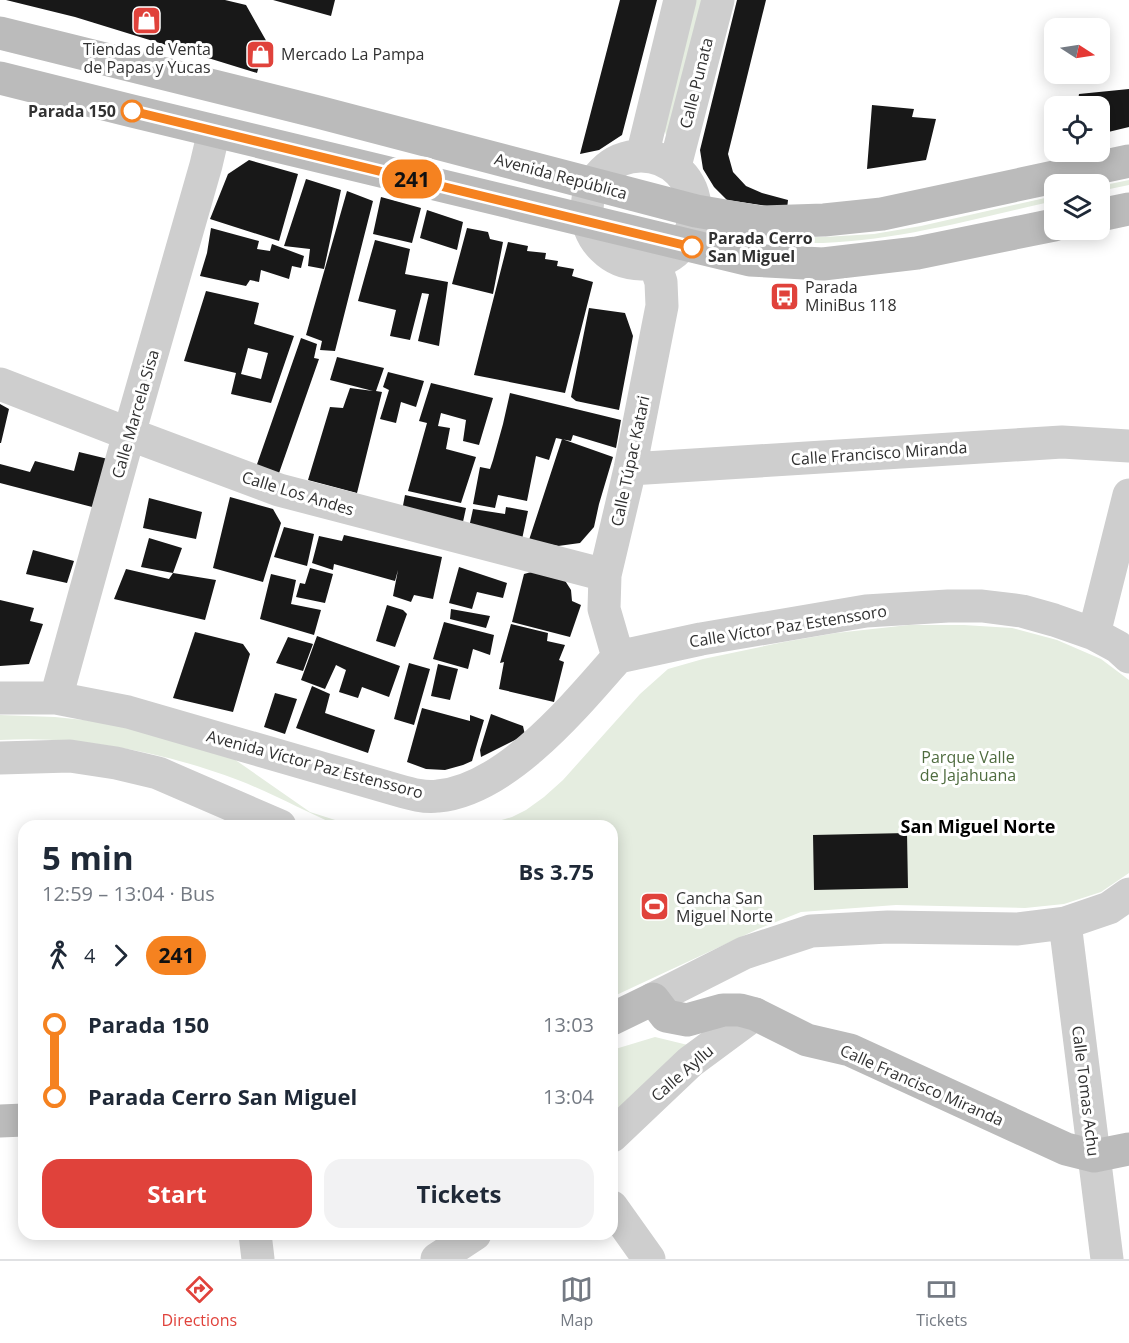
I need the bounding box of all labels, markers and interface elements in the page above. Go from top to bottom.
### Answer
shop icon: Tiendas de Venta de Papas y Yucas [131,5,163,37]
north arrow [1044,18,1110,84]
map controls [1044,18,1110,240]
street label: Calle Punata [674,35,718,131]
place label: Tiendas de Venta de Papas y Yucas [83,38,211,78]
shop icon: Mercado La Pampa [244,38,276,70]
place label: Mercado La Pampa [281,43,424,65]
button: locate [1044,96,1110,162]
place label: Parada 150 [28,100,116,122]
marker: Parada 150 [121,100,143,122]
street label: Avenida República [492,148,630,204]
line badge: 241 [378,160,446,198]
text: 241 [394,165,430,193]
button: layers [1044,174,1110,240]
place label: Parada Cerro San Miguel [708,227,813,267]
marker: Parada Cerro San Miguel [681,236,703,258]
place label: Parada MiniBus 118 [805,276,897,316]
bus stop icon: Parada MiniBus 118 [768,280,800,312]
street label: Calle Marcela Sisa [106,347,164,481]
street label: Calle Túpac Katari [605,394,655,528]
street label: Calle Francisco Miranda [790,436,968,470]
street label: Calle Los Andes [239,465,357,521]
street label: Calle Víctor Paz Estenssoro [688,600,888,652]
street label: Avenida Víctor Paz Estenssoro [204,724,426,804]
park label: Parque Valle de Jajahuana [920,746,1016,786]
district label: San Miguel Norte [901,814,1055,838]
text: 5 min [42,835,134,880]
text: Bs 3.75 [519,856,594,886]
text: 12:59 – 13:04 · Bus [42,880,215,907]
place label: Cancha San Miguel Norte [676,887,773,927]
sports icon: Cancha San Miguel Norte [639,891,671,923]
icon: walk [42,939,75,972]
icon: forward [104,939,137,972]
text: 241 [158,941,194,969]
text: 4 [84,942,95,969]
text: Parada 150 [88,1009,209,1039]
text: 13:03 [543,1011,594,1038]
street label: Calle Tomas Achu [1067,1024,1105,1158]
street label: Calle Francisco Miranda [837,1039,1007,1131]
street label: Calle Ayllu [646,1040,718,1106]
text: Parada Cerro San Miguel [88,1081,357,1111]
text: 13:04 [543,1083,594,1110]
button: Start [42,1159,312,1228]
button: Tickets [324,1159,594,1228]
tab: Directions [162,1273,237,1331]
tab: Map [560,1273,593,1331]
tab: Tickets [916,1273,967,1331]

